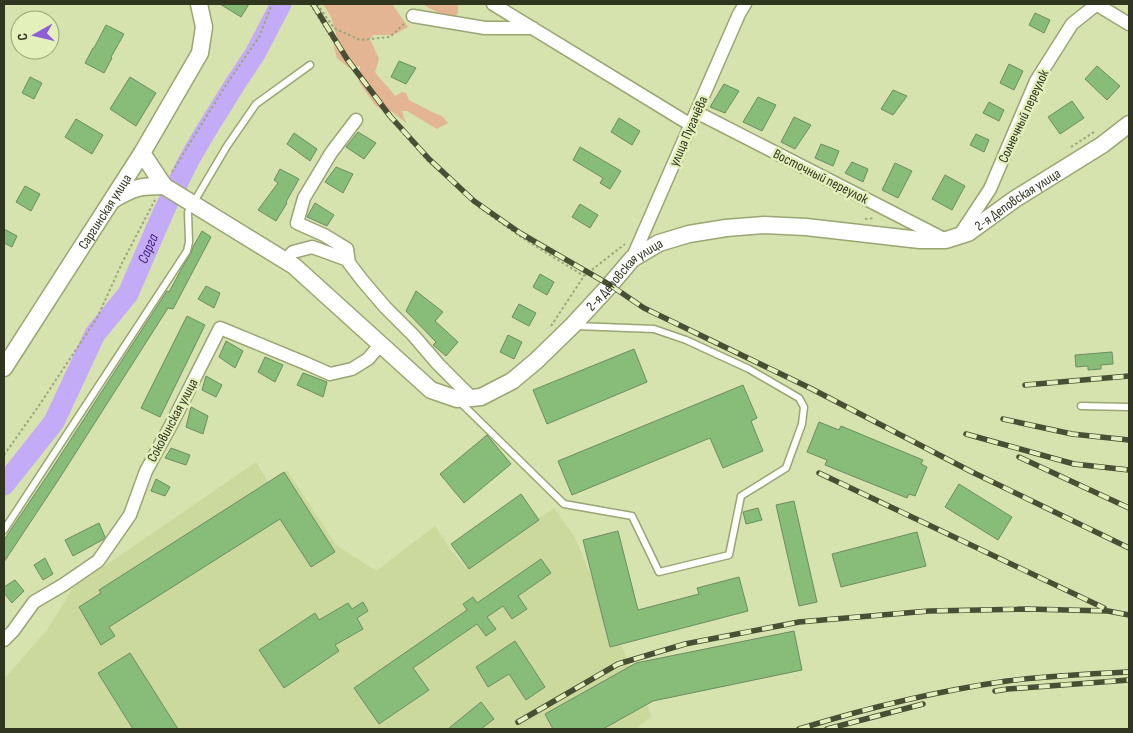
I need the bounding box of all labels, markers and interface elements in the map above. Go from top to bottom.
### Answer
north arrow [10,10,60,60]
text: С [14,32,32,41]
street label: Солнечный переулок [994,66,1053,165]
street label: улица Пугачёва [665,94,711,169]
street label: Восточный переулок [770,145,872,208]
street label: 2-я Деповская улица [971,165,1064,235]
street label: Саргинская улица [75,171,135,253]
water label: Сарга [133,231,163,266]
street label: 2-я Деповская улица [582,235,666,315]
street label: Соковинская улица [143,376,202,465]

